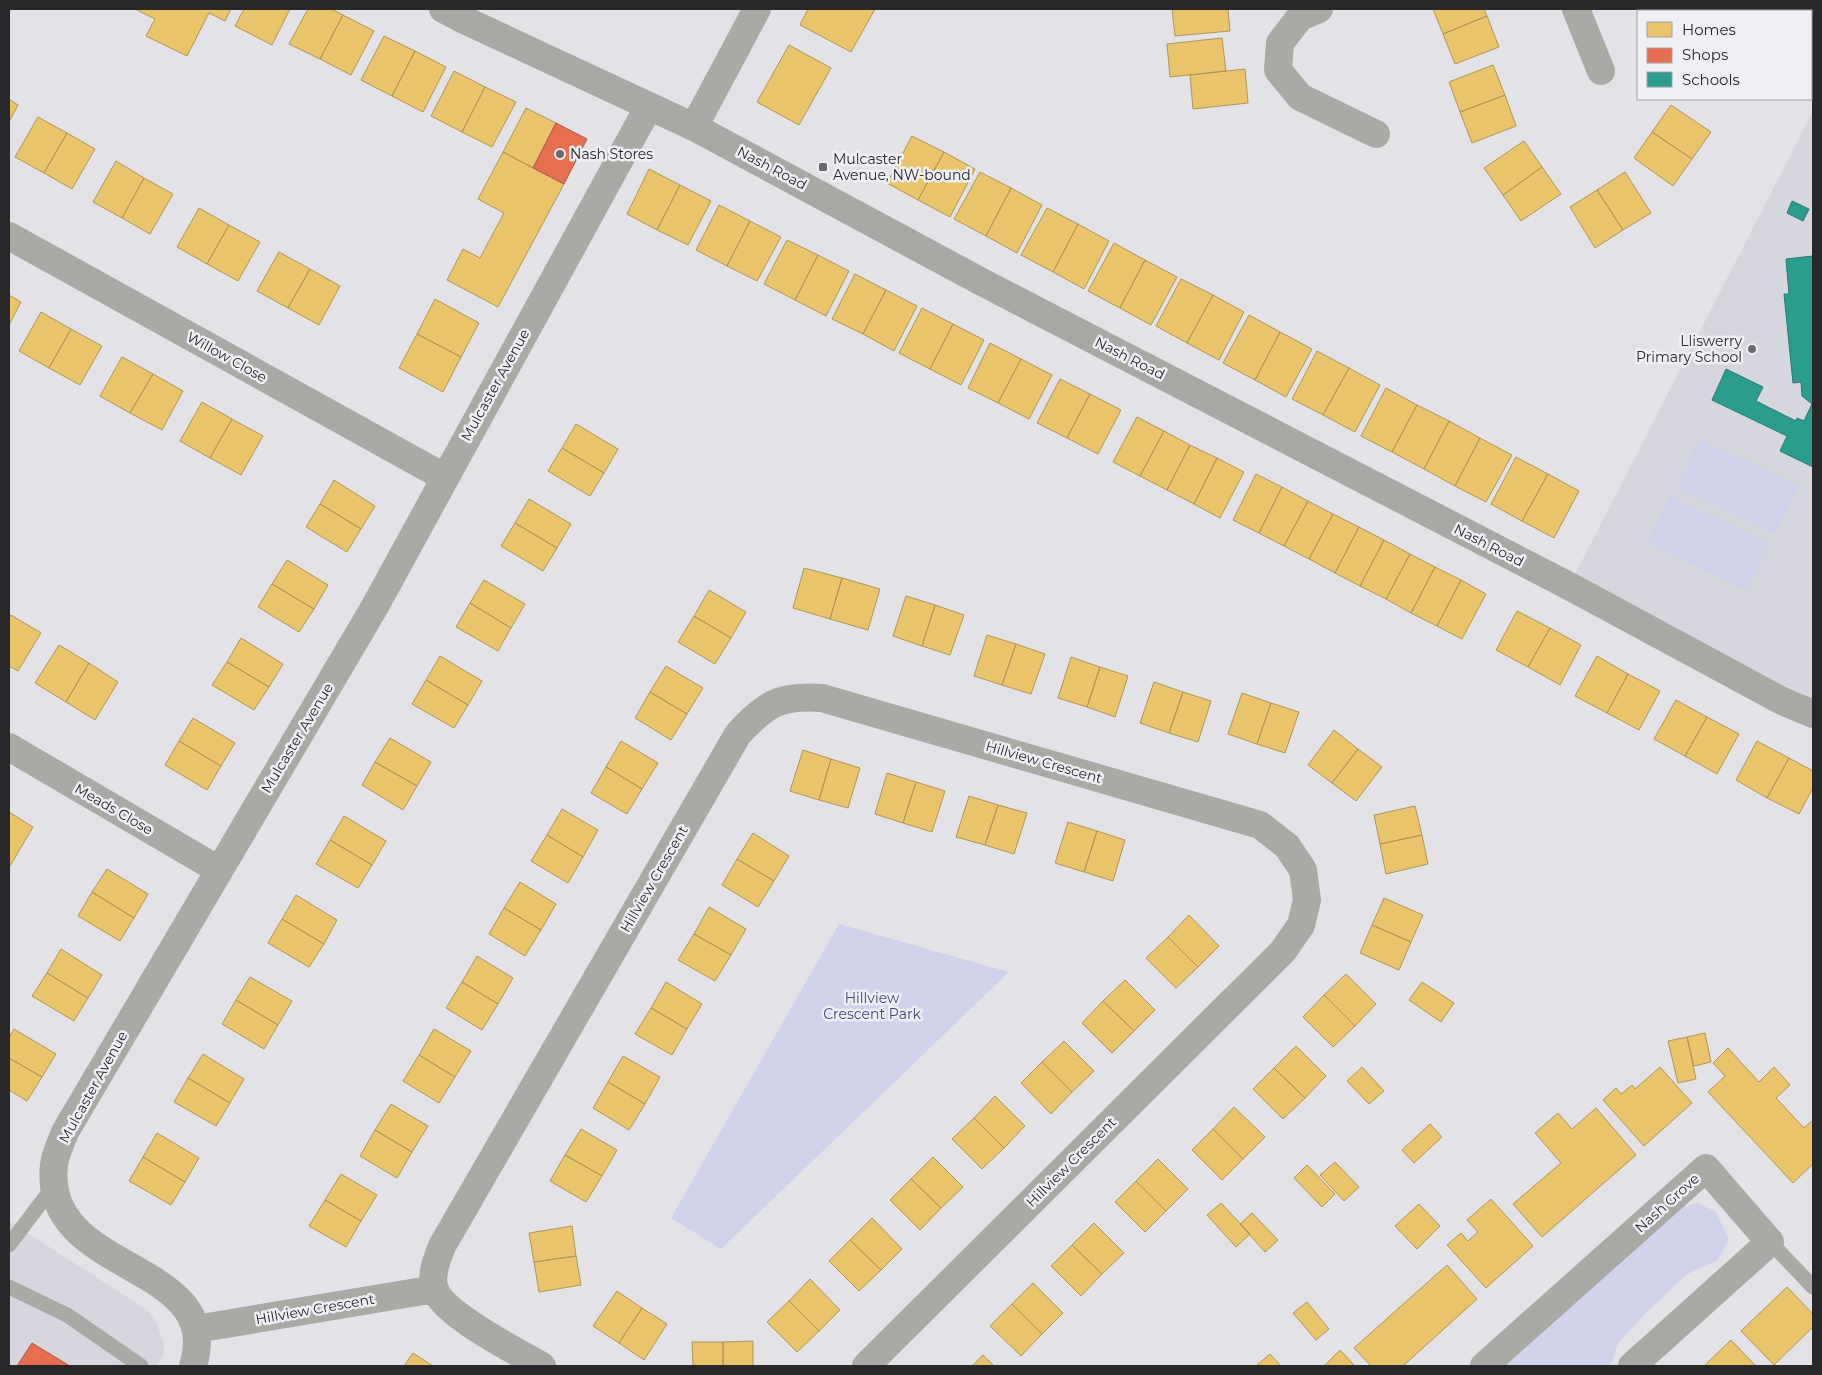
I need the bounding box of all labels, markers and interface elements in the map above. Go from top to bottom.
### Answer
legend [1637,10,1812,100]
text: Homes [1682,20,1736,39]
text: Shops [1682,45,1728,64]
text: Schools [1682,70,1740,89]
street label: Nash Road [734,142,810,194]
place label: Nash Stores [570,145,653,163]
marker: Nash Stores [554,148,566,160]
place label: Mulcaster Avenue, NW-bound [833,150,971,184]
marker: Mulcaster Avenue, NW-bound [817,161,829,173]
street label: Mulcaster Avenue [457,326,533,444]
street label: Willow Close [184,328,270,386]
place label: Lliswerry Primary School [1636,332,1742,366]
street label: Nash Road [1092,333,1168,383]
marker: Lliswerry Primary School [1746,343,1758,355]
street label: Nash Road [1451,520,1527,570]
street label: Mulcaster Avenue [257,680,337,796]
street label: Hillview Crescent [984,737,1105,787]
street label: Meads Close [72,779,156,839]
street label: Hillview Crescent [616,822,692,936]
park label: Hillview Crescent Park [823,989,921,1023]
street label: Mulcaster Avenue [55,1028,131,1146]
street label: Hillview Crescent [1022,1113,1120,1211]
street label: Nash Grove [1631,1169,1703,1237]
street label: Hillview Crescent [254,1290,376,1328]

